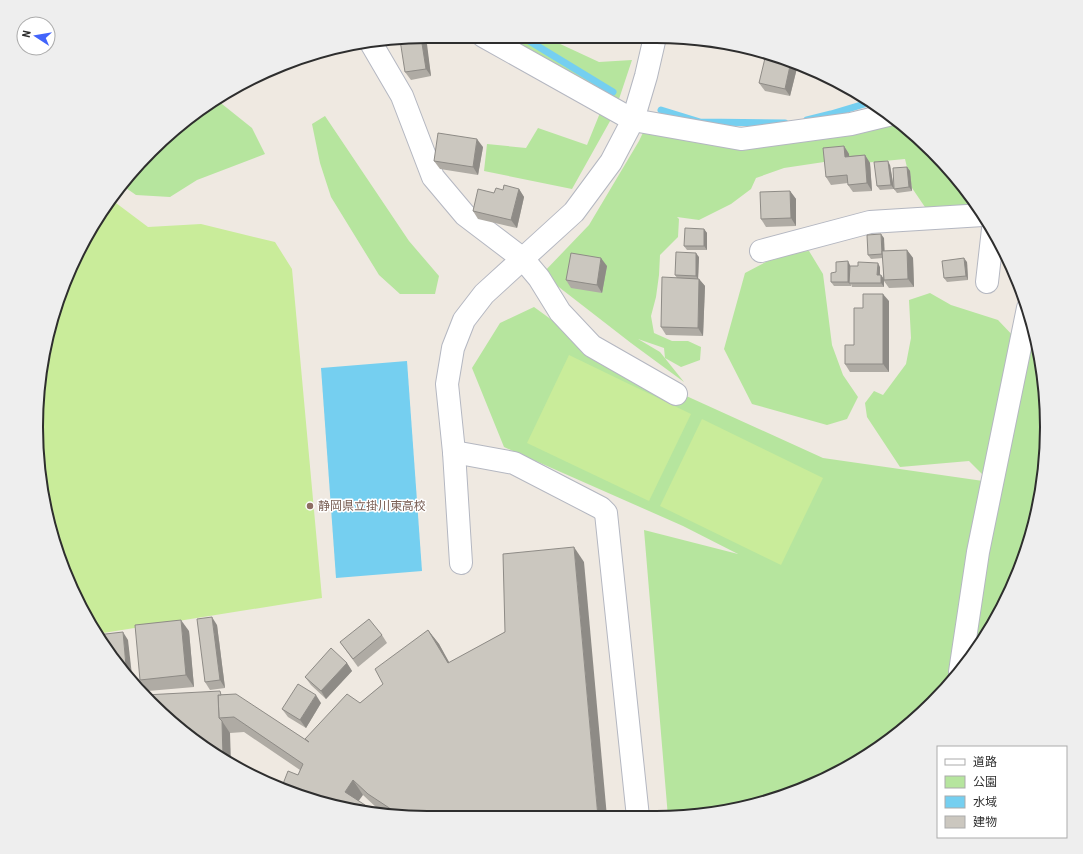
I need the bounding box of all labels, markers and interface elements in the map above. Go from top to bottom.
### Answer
north arrow [16,16,56,56]
text: N [20,29,34,39]
place label: 静岡県立掛川東高校 [318,499,426,513]
marker: 静岡県立掛川東高校 [305,501,315,511]
legend [937,746,1067,838]
text: 道路 [973,755,997,769]
text: 公園 [973,775,997,789]
text: 水域 [973,795,997,809]
text: 建物 [973,815,997,829]

